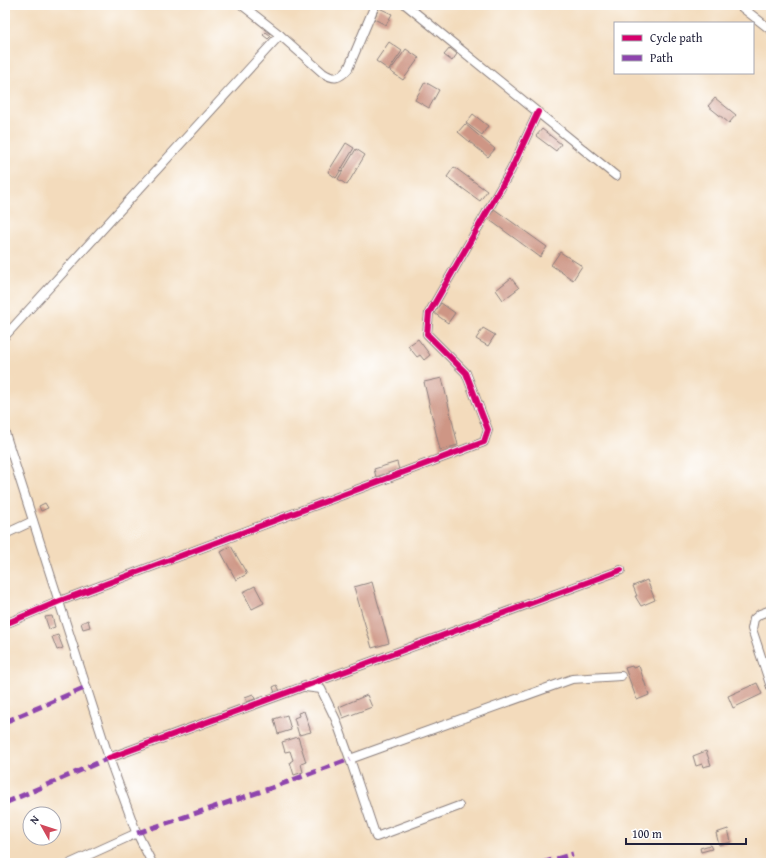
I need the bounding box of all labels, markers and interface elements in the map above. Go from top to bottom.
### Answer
legend [614,22,754,74]
text: Cycle path [650,29,703,46]
text: Path [650,49,673,66]
north arrow [22,806,62,846]
text: N [26,811,43,828]
scale bar [626,820,746,846]
text: 100 m [632,825,662,842]

